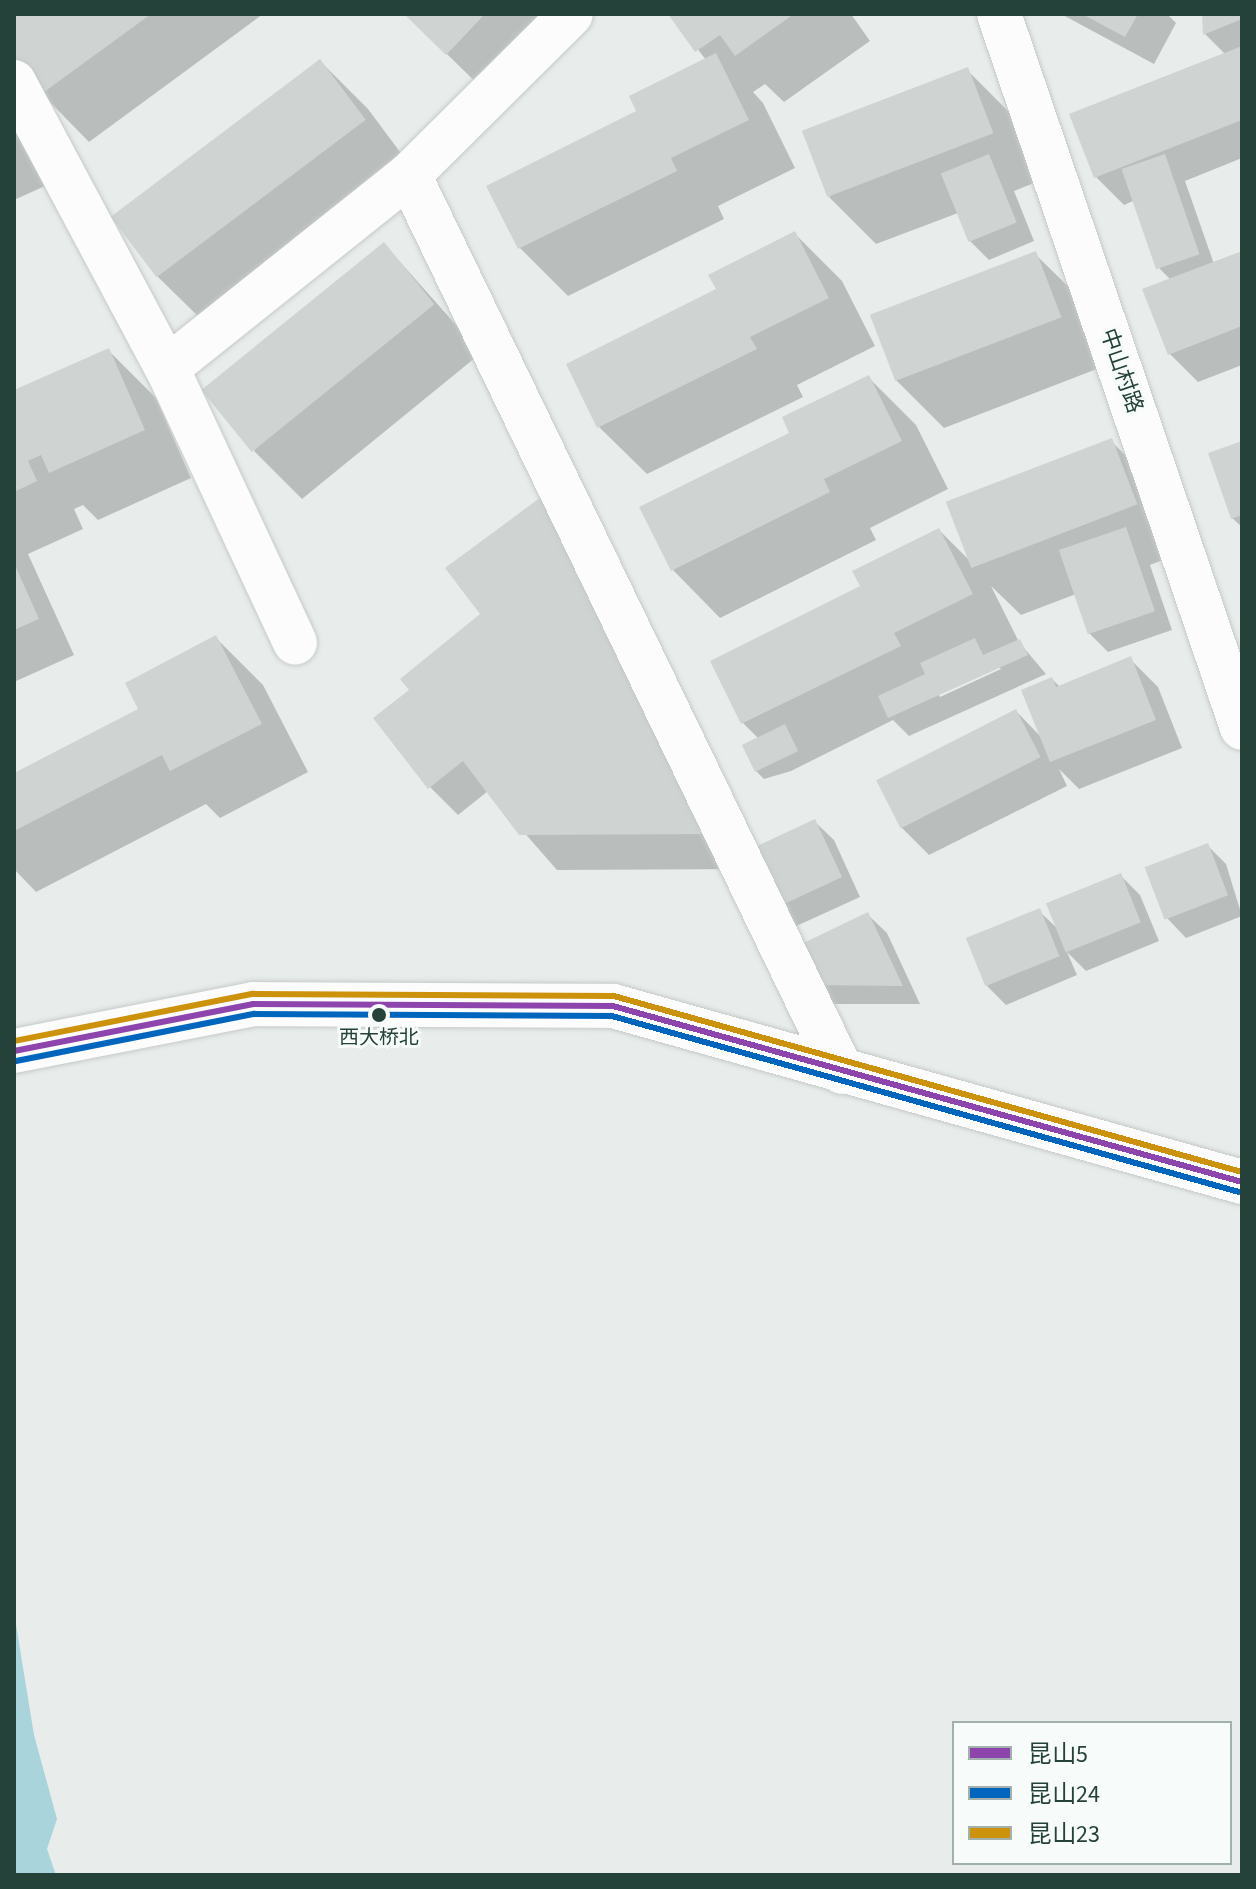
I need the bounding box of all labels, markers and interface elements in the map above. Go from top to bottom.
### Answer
street label: 中山村路 [1094,325,1148,417]
marker: 西大桥北 [371,1007,387,1023]
place label: 西大桥北 [339,1026,419,1050]
legend [952,1721,1232,1865]
text: 昆山5 [1028,1737,1088,1772]
text: 昆山24 [1028,1777,1100,1812]
text: 昆山23 [1028,1817,1100,1852]

